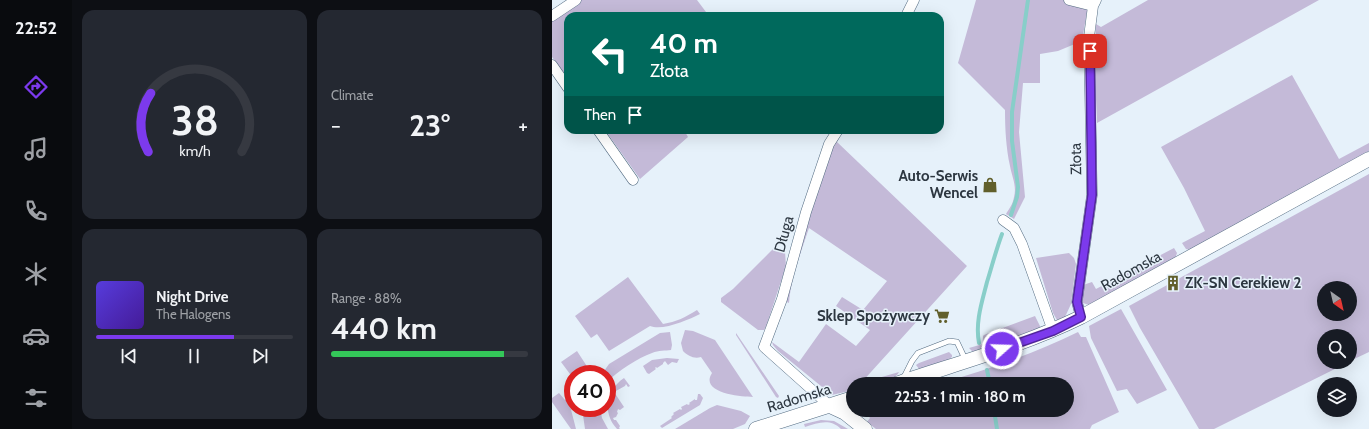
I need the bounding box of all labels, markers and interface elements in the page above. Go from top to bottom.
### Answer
text: 22:52 [15,17,57,39]
text: 40 m [650,26,718,60]
icon: left [584,28,636,80]
pin [1073,34,1107,68]
icon: arrive [1079,40,1101,62]
text: Złota [650,60,689,82]
icon: directions [22,73,50,101]
text: Climate [331,87,373,103]
text: 38 [171,95,218,145]
icon: arrive [624,104,646,126]
text: Then [584,106,616,124]
text: 23° [409,107,450,144]
text: − [331,112,341,139]
text: + [518,112,528,139]
icon: music [22,135,50,163]
text: km/h [179,142,210,160]
street label: Złota [1067,142,1085,175]
place label: Auto-Serwis Wencel [898,167,978,202]
shop icon: Auto-Serwis Wencel [981,176,999,194]
icon: phone [22,197,50,225]
street label: Długa [771,213,798,254]
street label: Radomska [1098,247,1165,295]
icon: climate [22,260,50,288]
building icon: ZK-SN Cerekiew 2 [1164,274,1182,292]
place label: ZK-SN Cerekiew 2 [1185,274,1302,292]
north arrow [1317,281,1357,321]
map controls [1317,281,1357,417]
text: Night Drive [156,288,229,306]
text: Range · 88% [331,290,402,306]
text: The Halogens [156,306,231,322]
place label: Sklep Spożywczy [817,307,931,325]
supermarket icon: Sklep Spożywczy [933,307,951,325]
text: 440 km [331,310,437,347]
icon: car [22,322,50,350]
position arrow [981,328,1023,370]
button: search [1317,329,1357,369]
icon: previous [118,345,140,367]
icon: pause [183,345,205,367]
icon: next [249,345,271,367]
speed limit sign: 40 [564,365,616,417]
button: layers [1317,377,1357,417]
street label: Radomska [765,380,834,416]
icon: filters [22,384,50,412]
text: 22:53 · 1 min · 180 m [894,388,1026,406]

